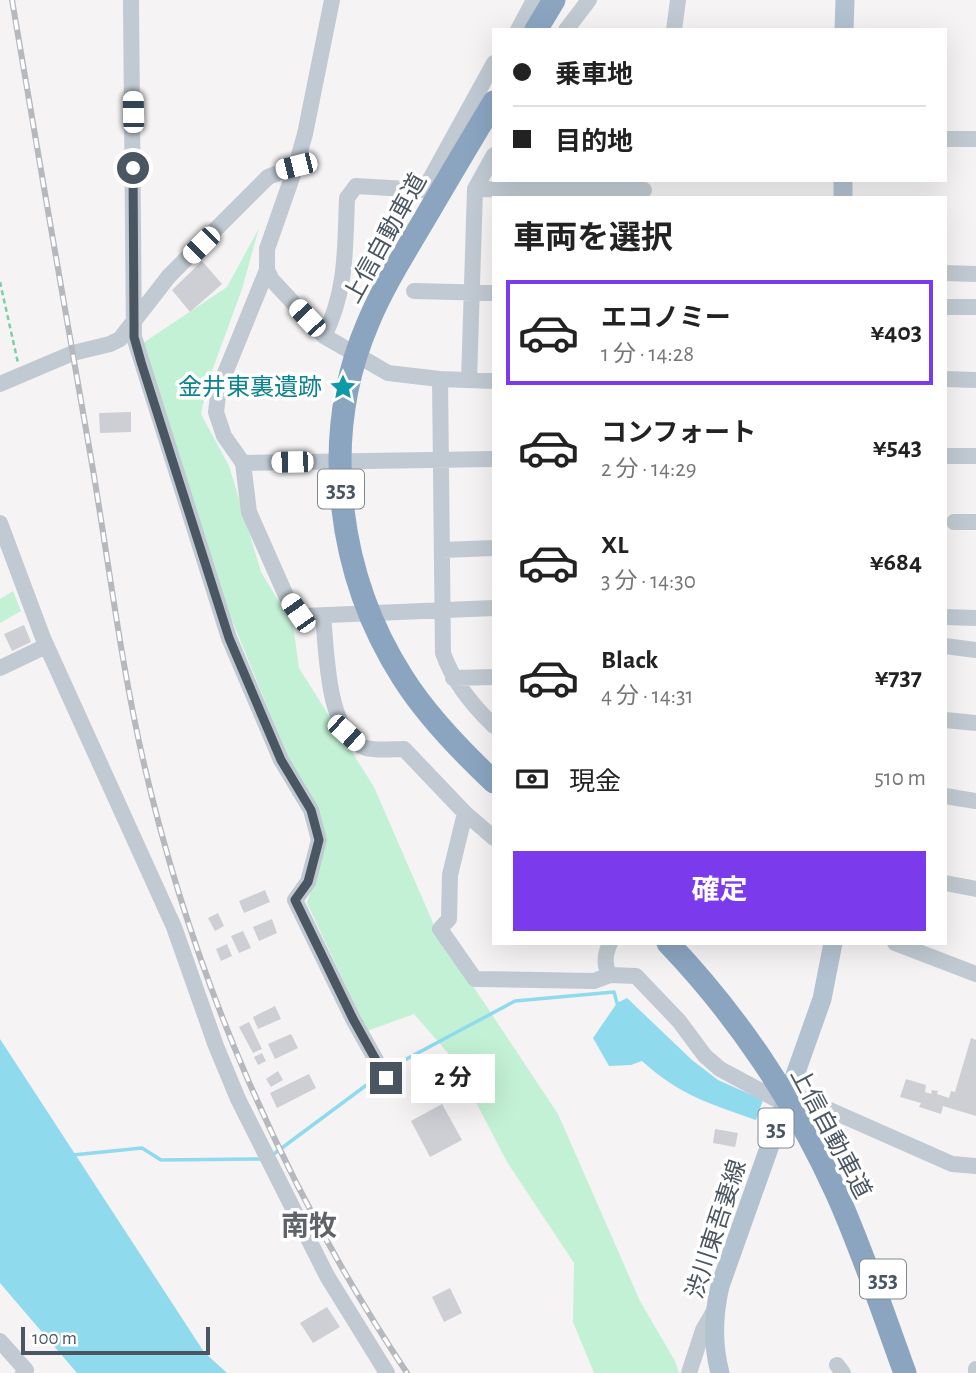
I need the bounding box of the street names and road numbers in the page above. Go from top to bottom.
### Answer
street label: 上信自動車道 [339,169,431,307]
road number: 353 [318,470,364,509]
street label: 上信自動車道 [786,1063,876,1203]
road number: 35 [758,1108,794,1148]
street label: 渋川東吾妻線 [681,1157,751,1301]
road number: 353 [860,1260,906,1298]

